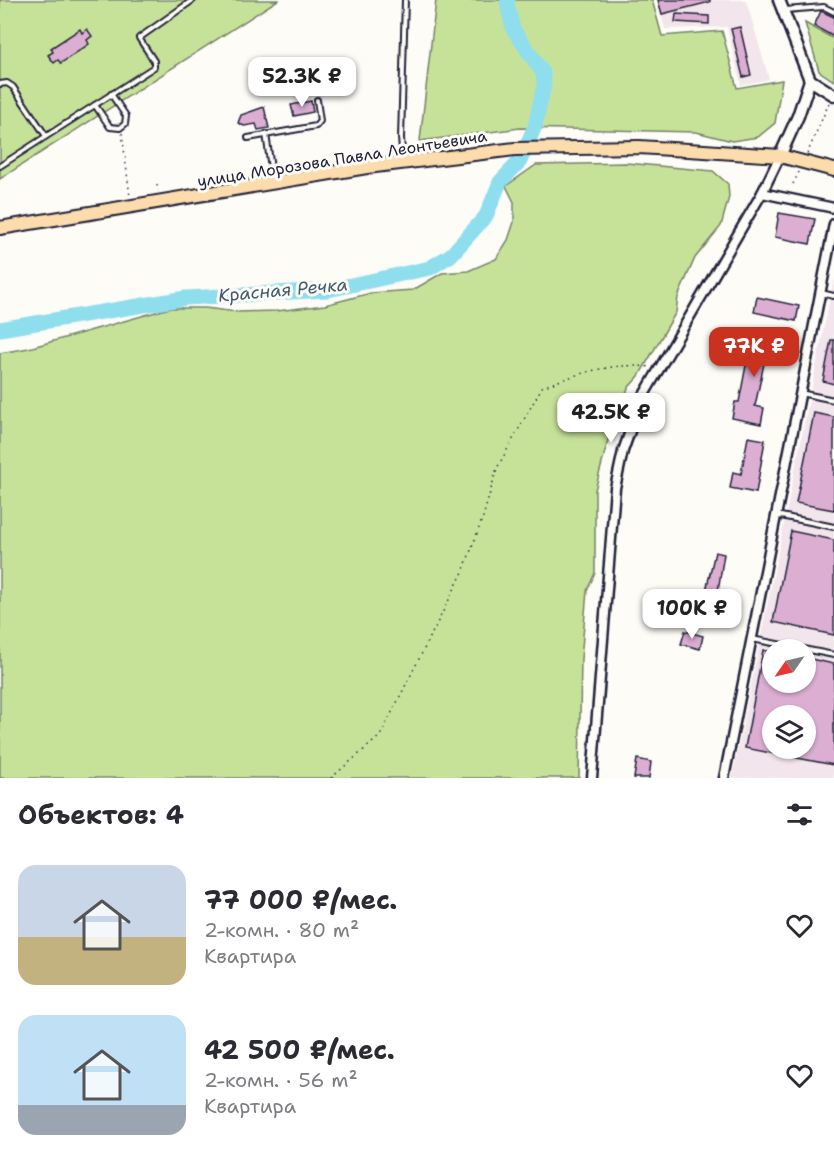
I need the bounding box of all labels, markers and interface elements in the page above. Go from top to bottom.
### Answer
pin: 52.3K ₽ [247,57,357,108]
text: 52.3K ₽ [262,63,342,89]
street label: улица Морозова Павла Леонтьевича [196,125,488,192]
water label: Красная Речка [217,272,349,308]
pin: 77K ₽ [712,327,796,378]
text: 77K ₽ [723,333,785,359]
pin: 42.5K ₽ [556,393,666,444]
text: 42.5K ₽ [571,399,651,425]
pin: 100K ₽ [643,589,741,640]
text: 100K ₽ [657,595,728,621]
north arrow [762,639,816,693]
map controls [762,639,816,759]
button: layers [762,705,816,759]
text: Объектов: 4 [18,797,184,832]
icon: filters [783,798,816,831]
text: 77 000 ₽/мес. [204,882,397,917]
icon: home [66,889,138,961]
icon: heart [783,909,816,942]
text: 2-комн. · 80 m² [204,917,359,943]
text: Квартира [204,943,296,969]
text: 42 500 ₽/мес. [204,1032,395,1067]
icon: home [66,1039,138,1111]
icon: heart [783,1059,816,1092]
text: 2-комн. · 56 m² [204,1067,358,1093]
text: Квартира [204,1093,296,1119]

